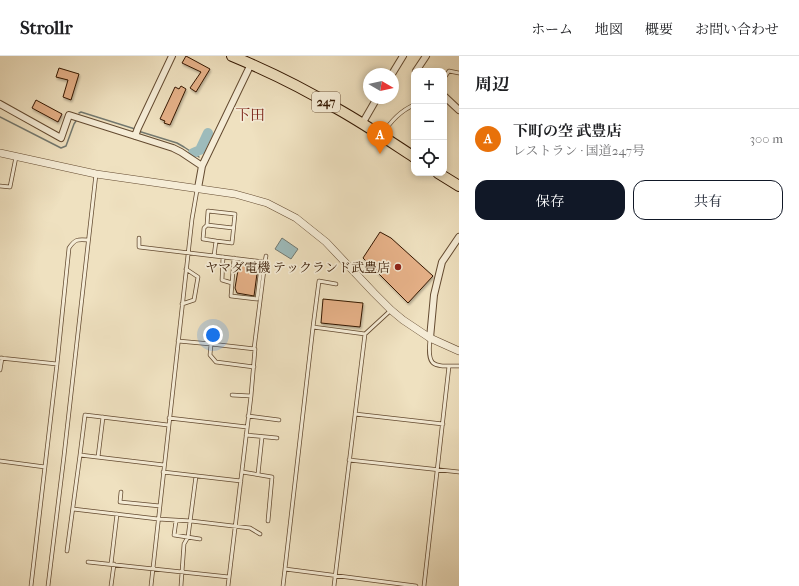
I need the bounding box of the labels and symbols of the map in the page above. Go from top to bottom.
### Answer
north arrow [363,68,399,104]
road number: 247 [312,92,340,112]
district label: 下田 [235,106,265,124]
pin: A [367,121,393,154]
place label: ヤマダ電機 テックランド武豊店 [205,260,390,275]
marker: ヤマダ電機 テックランド武豊店 [393,262,403,272]
your location [203,325,223,345]

